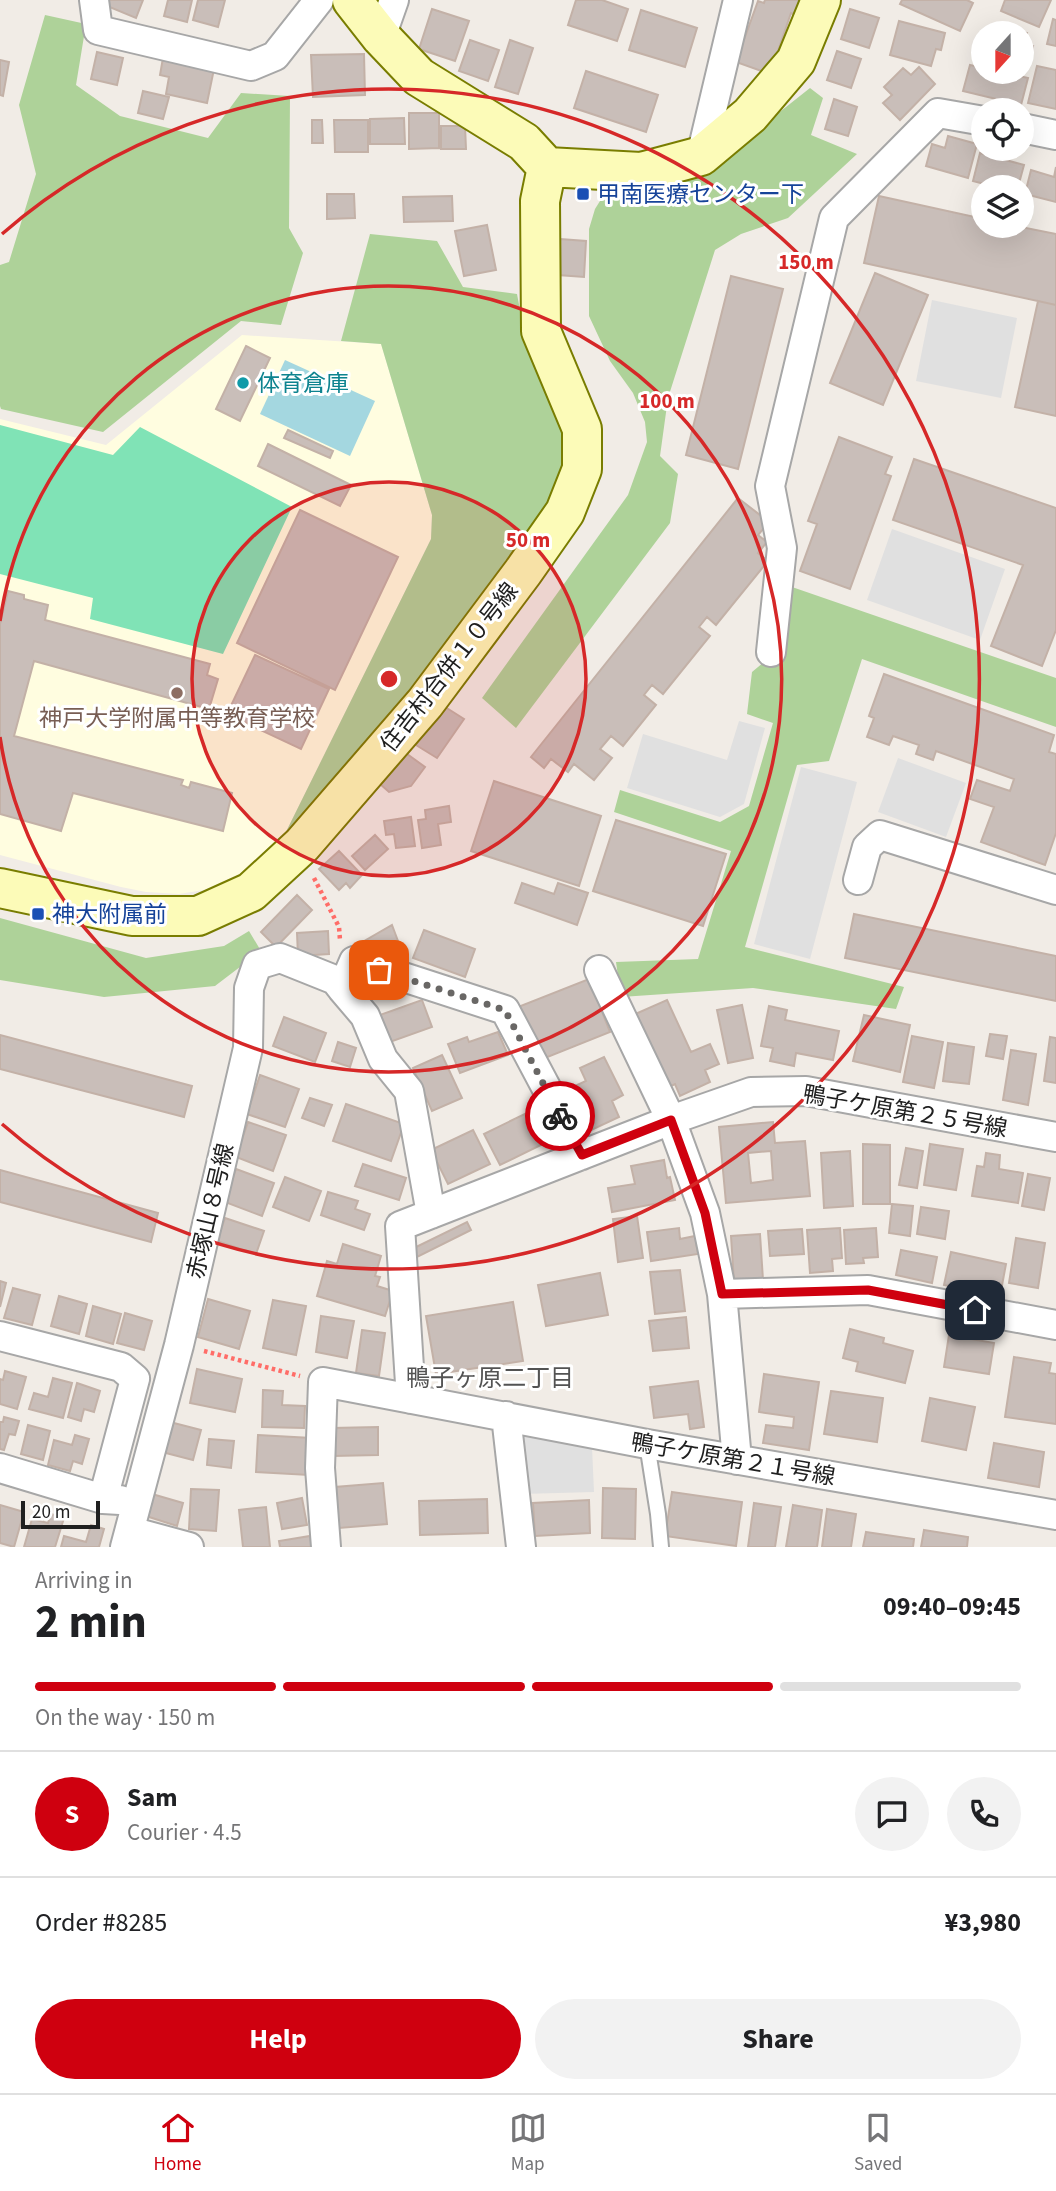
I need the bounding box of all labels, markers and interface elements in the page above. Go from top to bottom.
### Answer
north arrow [971,21,1034,84]
map controls [971,21,1034,238]
button: locate [971,98,1034,161]
button: layers [971,175,1034,238]
place label: 甲南医療センター下 [597,178,804,211]
marker: 甲南医療センター下 [575,186,591,202]
text: 150 m [778,247,834,277]
place label: 体育倉庫 [257,367,349,400]
marker: 体育倉庫 [235,375,251,391]
text: 100 m [639,386,695,416]
text: 50 m [506,525,550,555]
street label: 住吉村合併１０号線 [373,576,526,759]
centre of rings [377,667,401,691]
marker: 神戸大学附属中等教育学校 [169,685,185,701]
place label: 神戸大学附属中等教育学校 [39,702,315,735]
place label: 神大附属前 [52,898,167,931]
marker: 神大附属前 [30,906,46,922]
pin [349,940,409,1000]
icon: bag [360,951,398,989]
street label: 鴨子ケ原第２５号線 [800,1077,1010,1146]
courier [525,1081,595,1151]
icon: bike [541,1097,579,1135]
street label: 赤塚山８号線 [179,1140,242,1282]
pin [945,1280,1005,1340]
icon: home [956,1291,994,1329]
district label: 鴨子ヶ原二丁目 [406,1361,574,1396]
street label: 鴨子ケ原第２１号線 [628,1425,838,1494]
scale bar [21,1498,100,1530]
text: 20 m [32,1499,70,1526]
text: Arriving in [35,1564,133,1597]
text: 09:40–09:45 [883,1588,1021,1625]
text: 2 min [35,1590,147,1655]
text: On the way · 150 m [35,1701,215,1734]
button: chat [855,1777,929,1851]
button: phone [947,1777,1021,1851]
text: Sam [127,1779,177,1816]
text: S [65,1796,79,1833]
text: Courier · 4.5 [127,1816,242,1849]
text: Order #8285 [35,1904,167,1941]
text: ¥3,980 [945,1904,1021,1941]
button: Help [35,1999,521,2079]
button: Share [535,1999,1021,2079]
tab: Home [154,2109,201,2178]
tab: Map [509,2109,547,2178]
tab: Saved [854,2109,902,2178]

